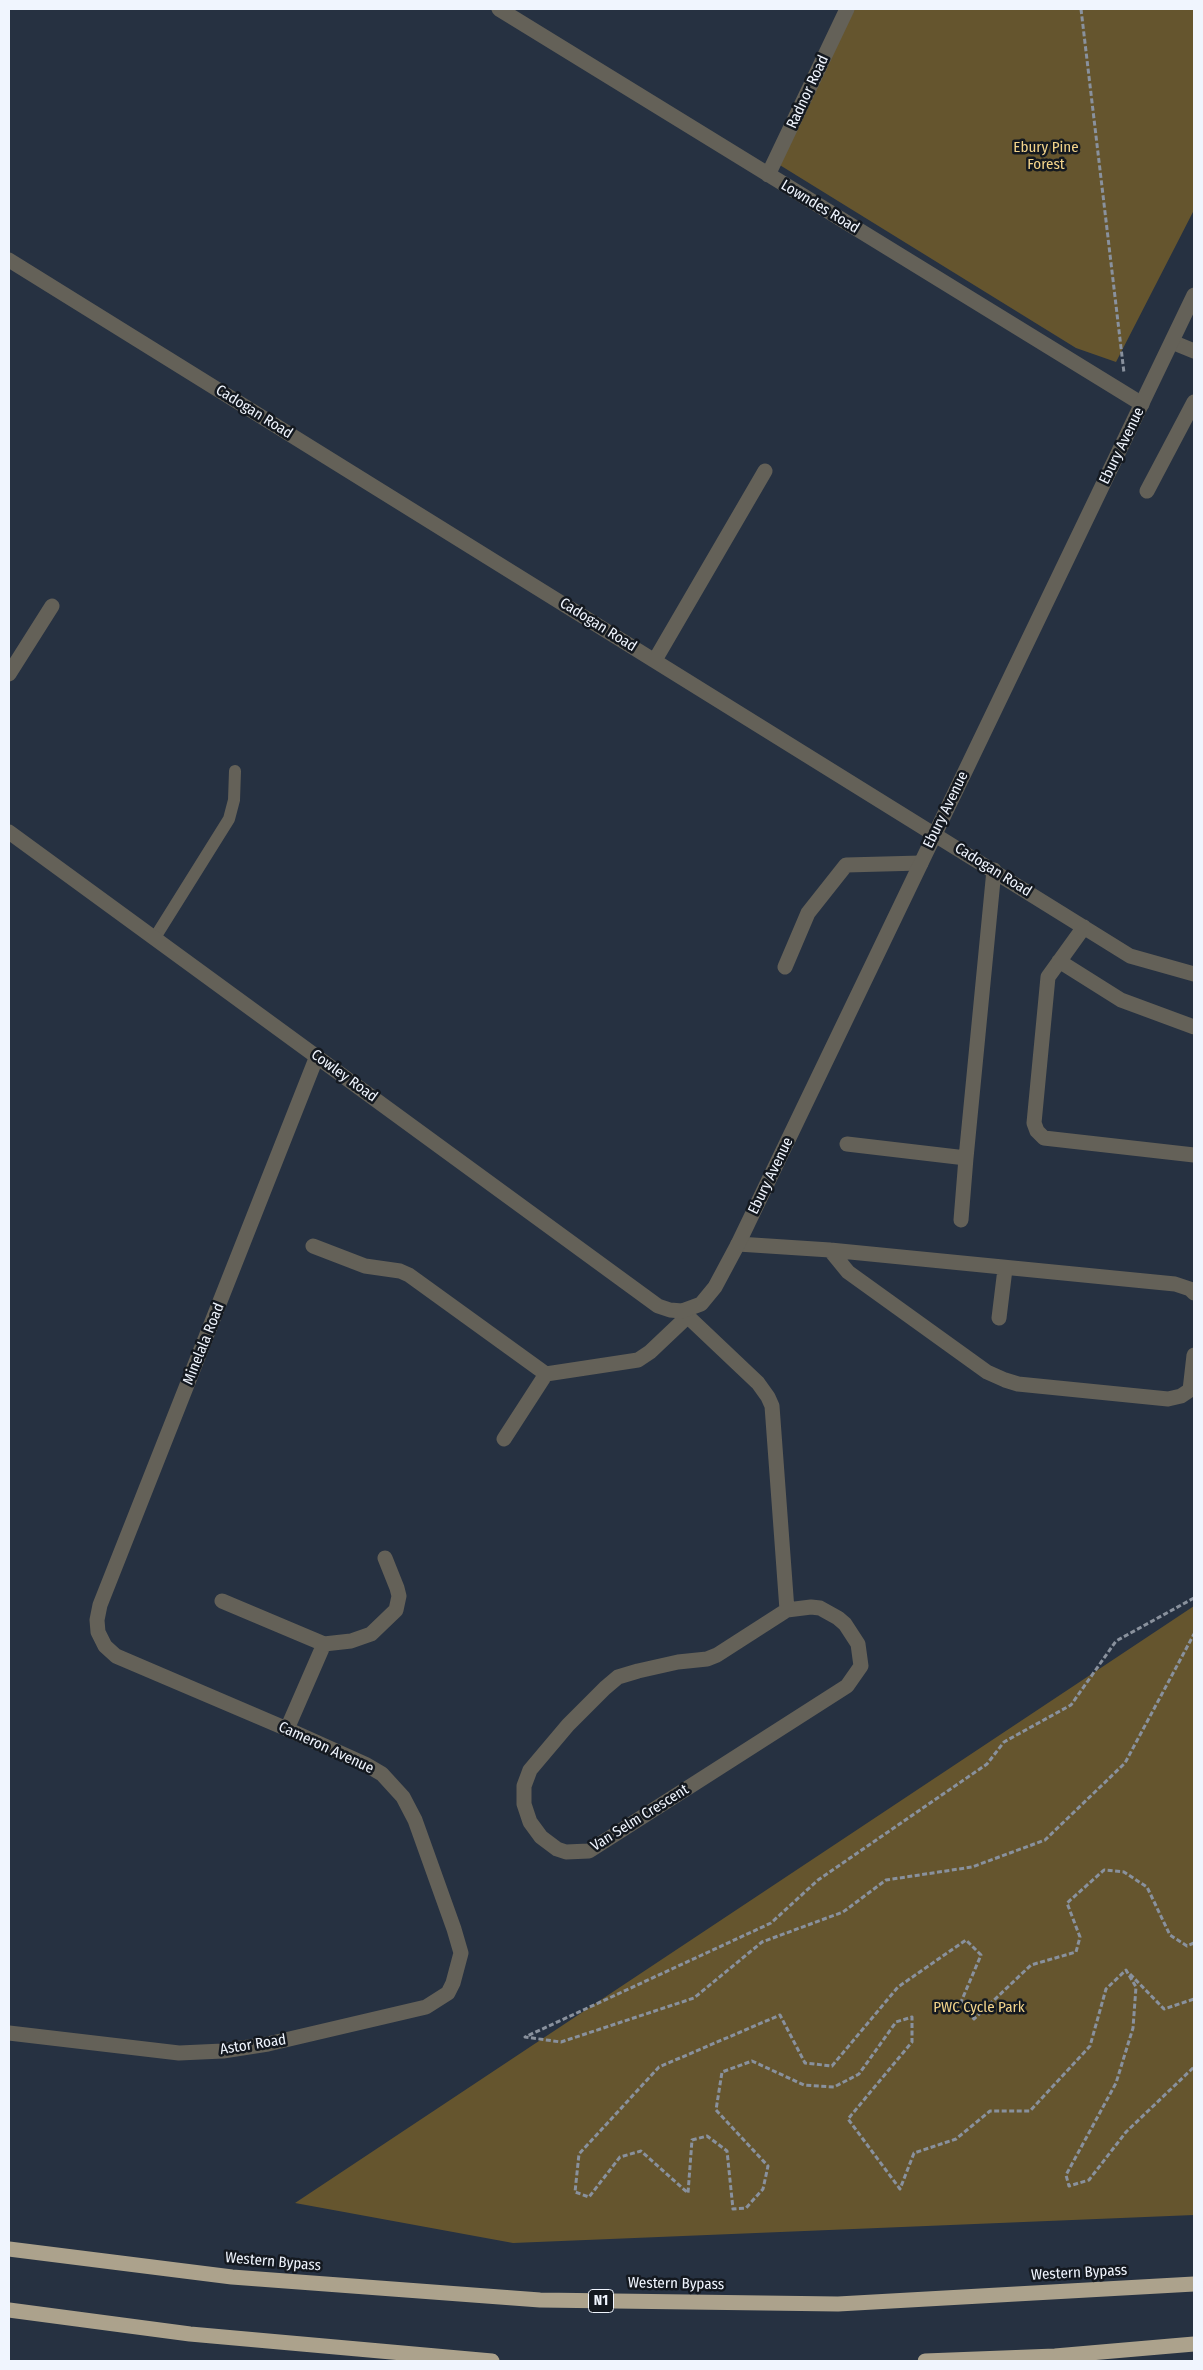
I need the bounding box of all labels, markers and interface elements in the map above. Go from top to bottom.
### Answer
street label: Radnor Road [783,52,833,132]
park label: Ebury Pine Forest [1013,139,1079,174]
street label: Lowndes Road [777,177,863,237]
street label: Cadogan Road [212,381,296,443]
street label: Ebury Avenue [1096,405,1148,487]
street label: Cadogan Road [556,594,640,656]
street label: Ebury Avenue [920,769,972,851]
street label: Cadogan Road [951,839,1035,901]
street label: Cowley Road [307,1046,381,1106]
street label: Ebury Avenue [745,1135,797,1217]
street label: Minelala Road [179,1300,229,1388]
street label: Cameron Avenue [276,1718,376,1778]
street label: Van Selm Crescent [588,1781,692,1855]
park label: PWC Cycle Park [933,1999,1025,2017]
street label: Astor Road [219,2031,287,2059]
street label: Western Bypass [224,2249,322,2275]
street label: Western Bypass [1030,2261,1128,2285]
street label: Western Bypass [628,2274,724,2294]
road number: N1 [588,2290,614,2312]

